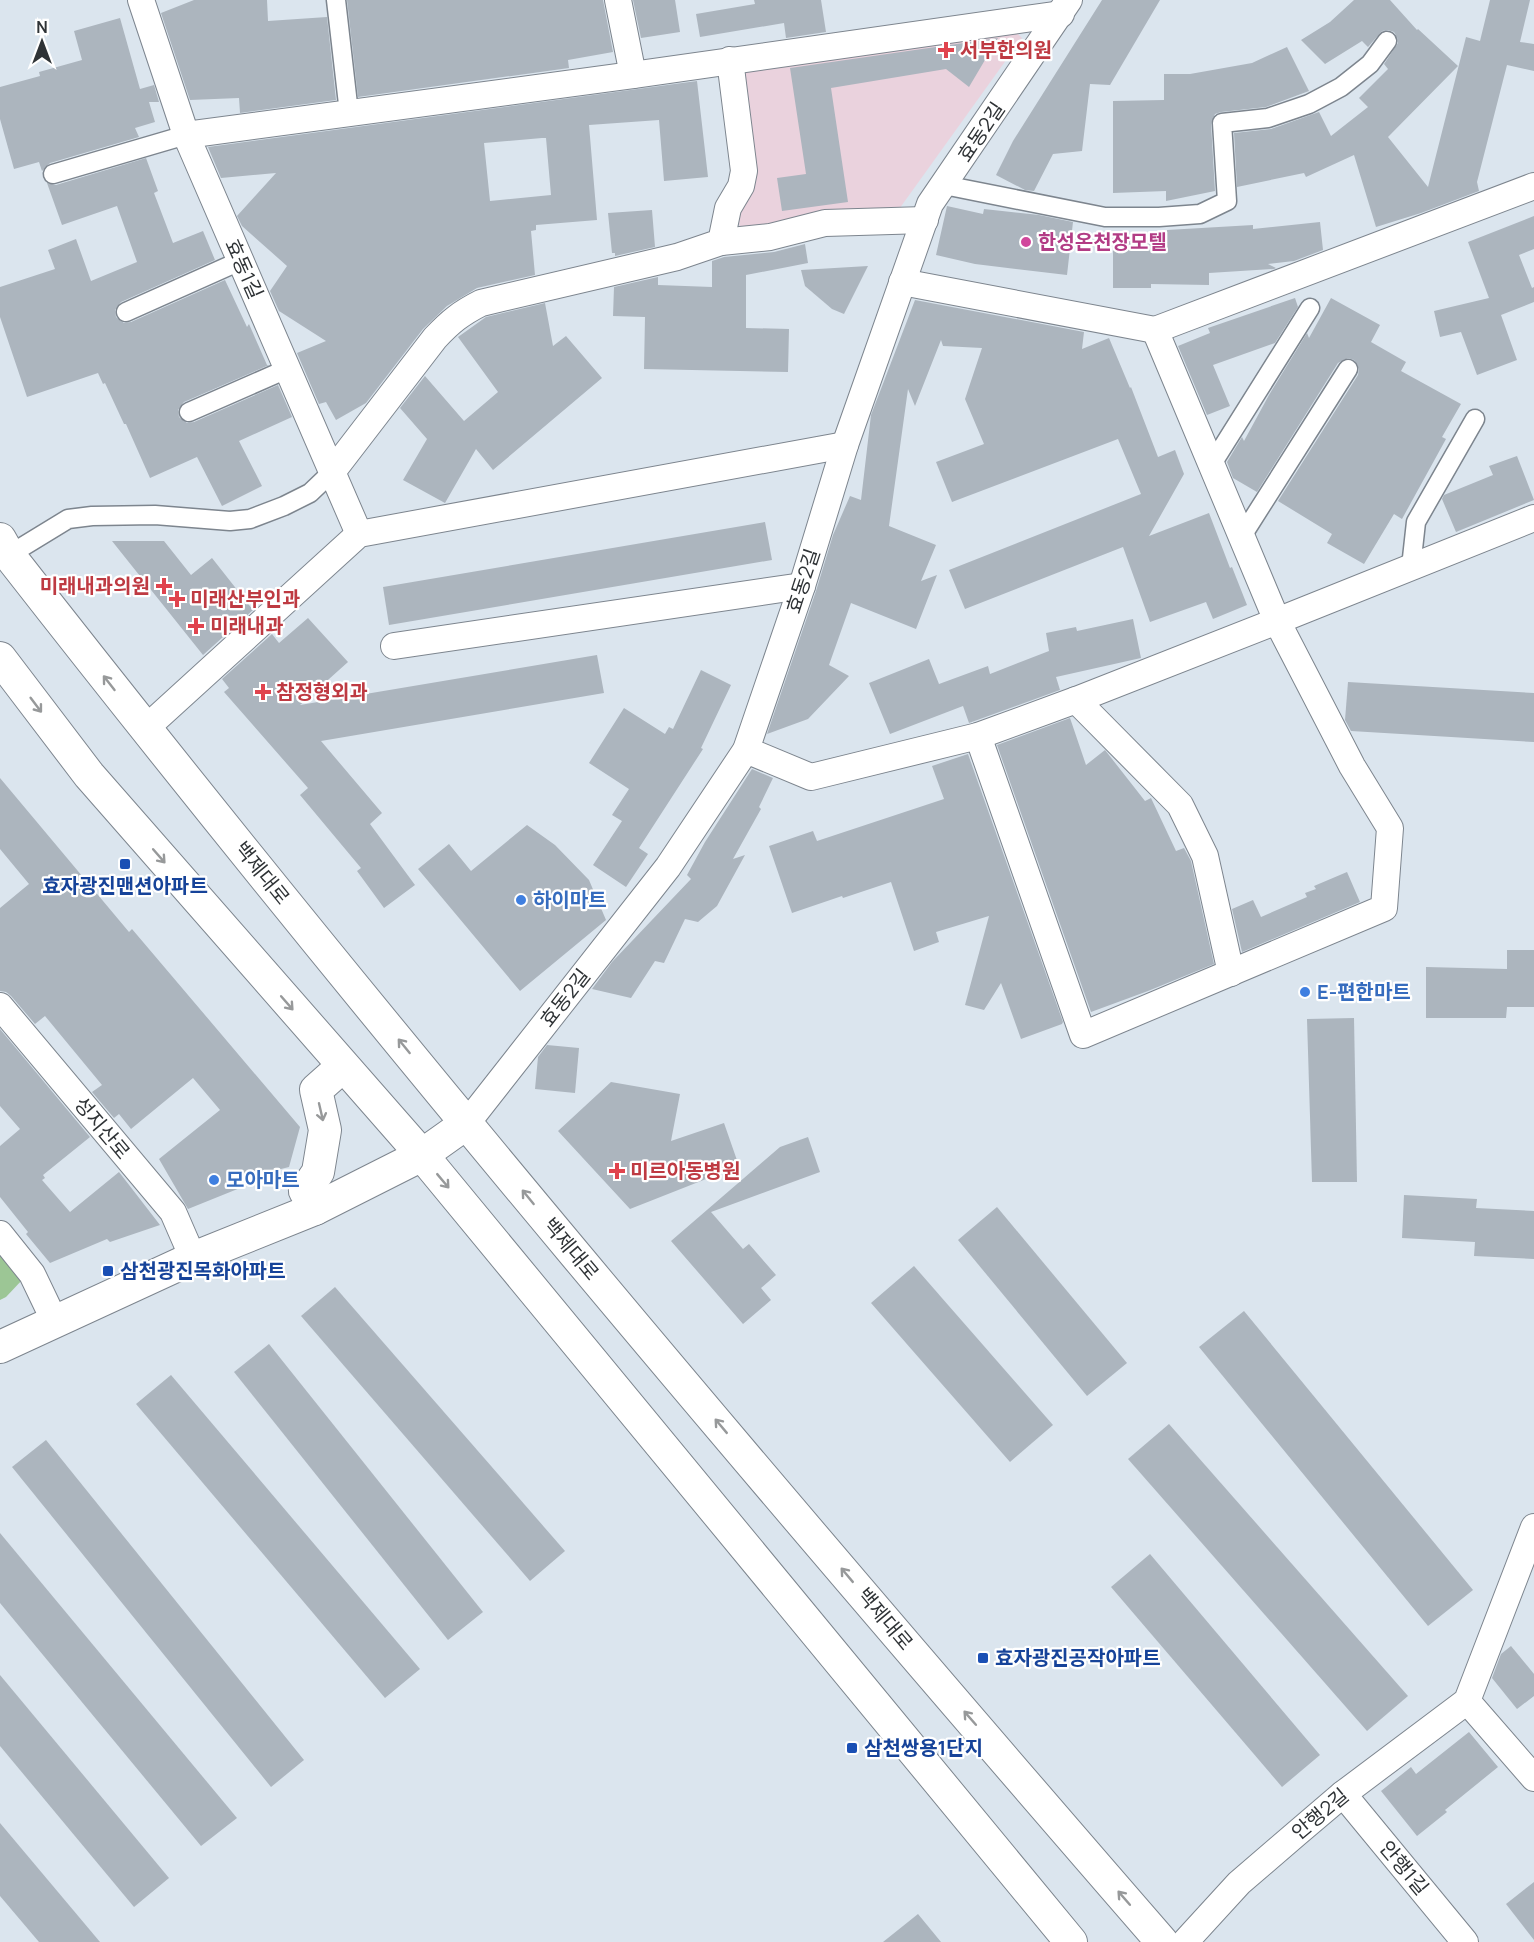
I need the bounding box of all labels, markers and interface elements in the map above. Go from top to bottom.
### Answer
north arrow [12,12,72,72]
text: N [36,16,48,38]
place label: 서부한의원 [960,36,1052,63]
marker: 서부한의원 [937,41,955,59]
street label: 효동2길 [951,97,1010,167]
place label: 한성온천장모텔 [1038,228,1167,255]
street label: 효동1길 [219,235,270,303]
marker: 한성온천장모텔 [1019,235,1033,249]
street label: 효동2길 [779,545,826,617]
place label: 미래내과의원 [40,572,150,599]
marker: 미래내과의원 [155,577,173,595]
place label: 미래산부인과 [190,585,300,612]
marker: 미래산부인과 [168,590,186,608]
place label: 미래내과 [210,612,284,639]
marker: 미래내과 [187,617,205,635]
one-way arrow [102,675,115,691]
place label: 참정형외과 [276,678,368,705]
marker: 참정형외과 [254,683,272,701]
one-way arrow [29,696,42,712]
street label: 백제대로 [229,836,296,910]
one-way arrow [152,848,166,863]
marker: 효자광진맨션아파트 [118,857,132,871]
place label: 효자광진맨션아파트 [42,872,208,899]
place label: 하이마트 [533,886,607,913]
marker: 하이마트 [514,893,528,907]
street label: 효동2길 [533,963,596,1032]
place label: E-편한마트 [1317,978,1411,1005]
marker: E-편한마트 [1298,985,1312,999]
one-way arrow [280,995,294,1010]
one-way arrow [397,1039,411,1054]
street label: 성지산로 [68,1091,136,1165]
one-way arrow [315,1102,327,1121]
place label: 미르아동병원 [630,1157,740,1184]
marker: 미르아동병원 [608,1162,626,1180]
place label: 모아마트 [226,1166,300,1193]
marker: 모아마트 [207,1173,221,1187]
one-way arrow [437,1173,450,1189]
one-way arrow [521,1189,534,1205]
street label: 백제대로 [537,1212,605,1286]
place label: 삼천광진목화아파트 [120,1257,286,1284]
marker: 삼천광진목화아파트 [101,1264,115,1278]
one-way arrow [714,1419,728,1434]
one-way arrow [841,1567,854,1583]
street label: 백제대로 [851,1582,919,1656]
place label: 효자광진공작아파트 [995,1644,1161,1671]
marker: 효자광진공작아파트 [976,1651,990,1665]
one-way arrow [963,1710,976,1726]
place label: 삼천쌍용1단지 [864,1734,983,1761]
marker: 삼천쌍용1단지 [845,1741,859,1755]
street label: 안행2길 [1285,1782,1354,1845]
street label: 안행1길 [1374,1835,1435,1900]
one-way arrow [1117,1891,1131,1906]

